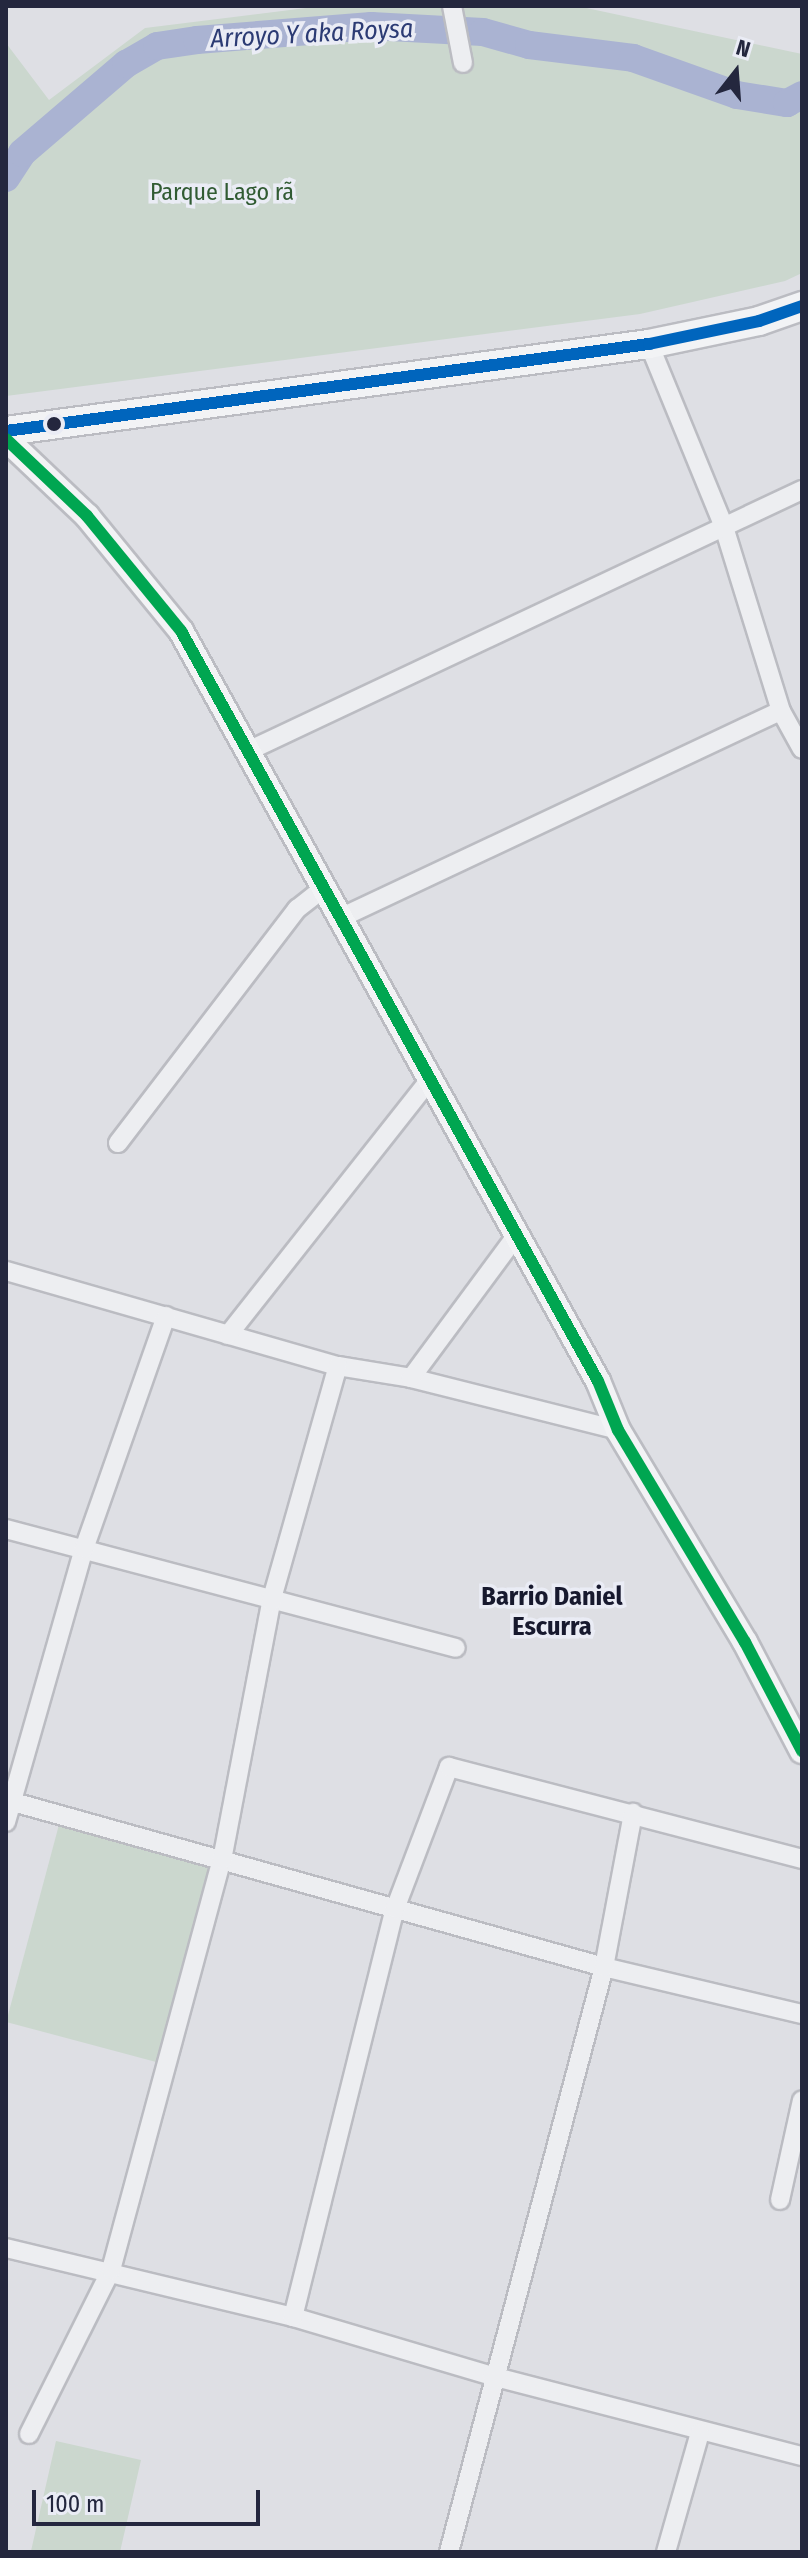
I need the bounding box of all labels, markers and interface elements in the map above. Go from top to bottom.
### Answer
water label: Arroyo Y aka Roysa [210,13,414,55]
north arrow [696,32,776,112]
text: N [733,34,753,63]
park label: Parque Lago rã [150,179,294,207]
unlabelled marker [46,416,62,432]
district label: Barrio Daniel Escurra [481,1581,623,1642]
scale bar [36,2474,264,2524]
text: 100 m [46,2490,104,2518]

